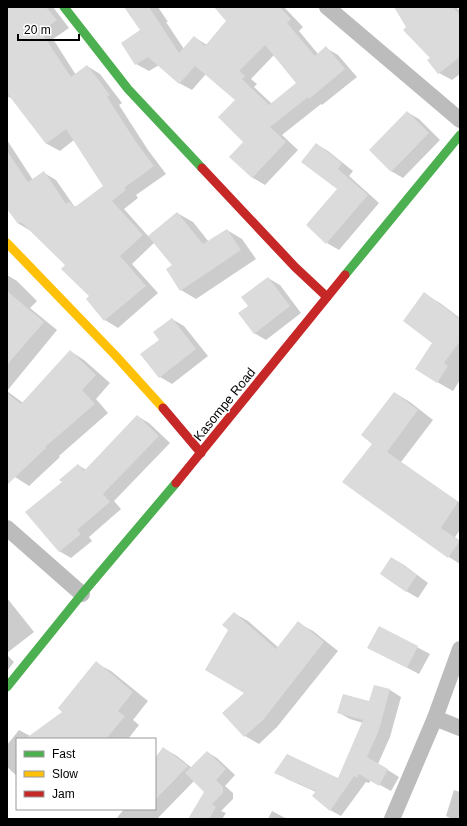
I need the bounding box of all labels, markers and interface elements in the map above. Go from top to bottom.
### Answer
scale bar [18,16,79,42]
text: 20 m [24,23,51,37]
street label: Kasompe Road [190,365,258,444]
legend [16,738,156,810]
text: Fast [52,747,76,761]
text: Slow [52,767,78,781]
text: Jam [52,787,75,801]

